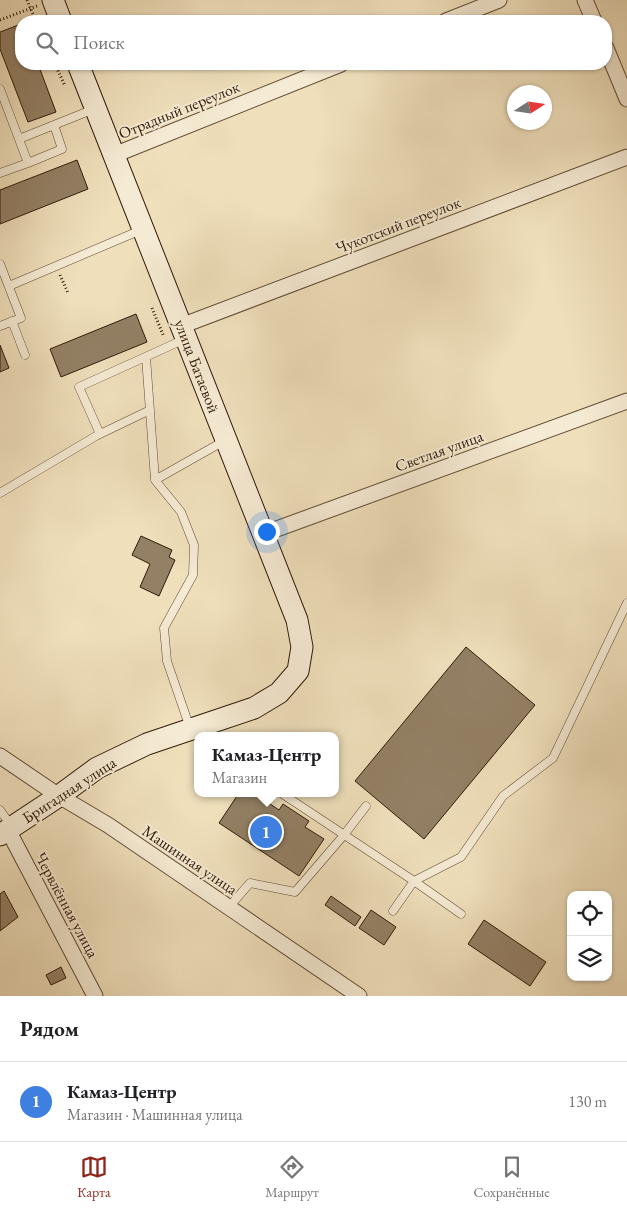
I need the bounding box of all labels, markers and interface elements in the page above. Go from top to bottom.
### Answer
search box [15,15,612,70]
icon: search [33,29,61,57]
text: Поиск [73,30,125,55]
street label: Отрадный переулок [115,76,243,144]
north arrow [507,85,552,130]
street label: Чукотский переулок [332,191,464,259]
street label: улица Батаевой [170,316,225,416]
street label: Светлая улица [392,425,487,477]
your location [254,519,280,545]
popup [194,732,339,797]
text: Камаз-Центр [212,742,321,767]
street label: Бригадная улица [18,751,120,828]
text: Магазин [212,767,267,788]
pin: 1 [250,813,282,851]
street label: Машинная улица [138,820,242,900]
street label: Червлённая улица [30,849,104,962]
map controls [567,891,612,981]
button: locate [567,891,612,936]
button: layers [567,936,612,981]
text: Рядом [20,1015,79,1042]
text: Камаз-Центр [67,1079,177,1104]
text: 1 [32,1091,40,1112]
text: 130 m [568,1091,607,1112]
text: Магазин · Машинная улица [67,1104,243,1125]
tab: Карта [77,1153,111,1201]
tab: Маршрут [265,1153,319,1201]
tab: Сохранённые [473,1153,550,1201]

